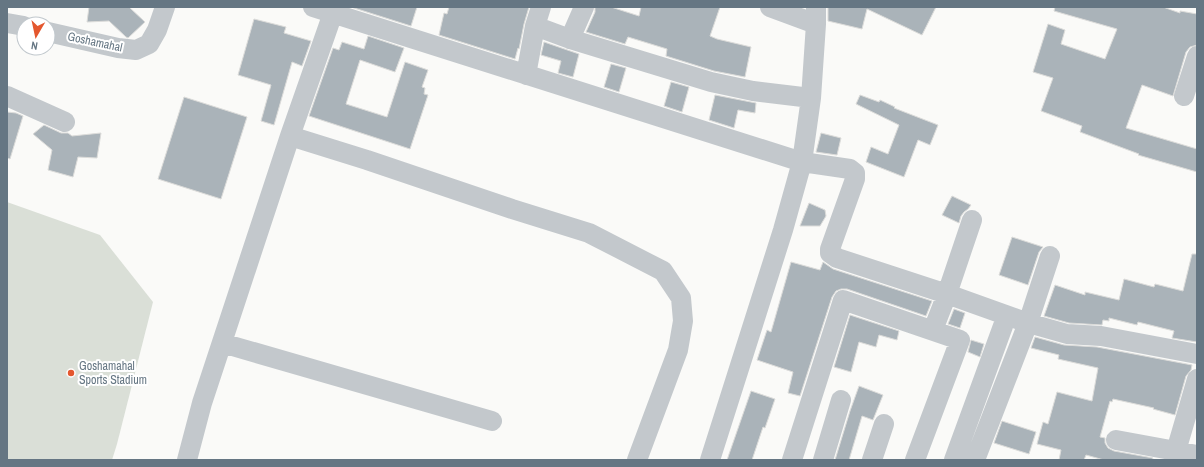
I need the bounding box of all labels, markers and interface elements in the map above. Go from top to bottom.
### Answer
north arrow [16,16,56,56]
street label: Goshamahal [66,28,124,56]
text: N [30,38,39,53]
place label: Goshamahal Sports Stadium [79,358,147,388]
marker: Goshamahal Sports Stadium [66,368,76,378]

